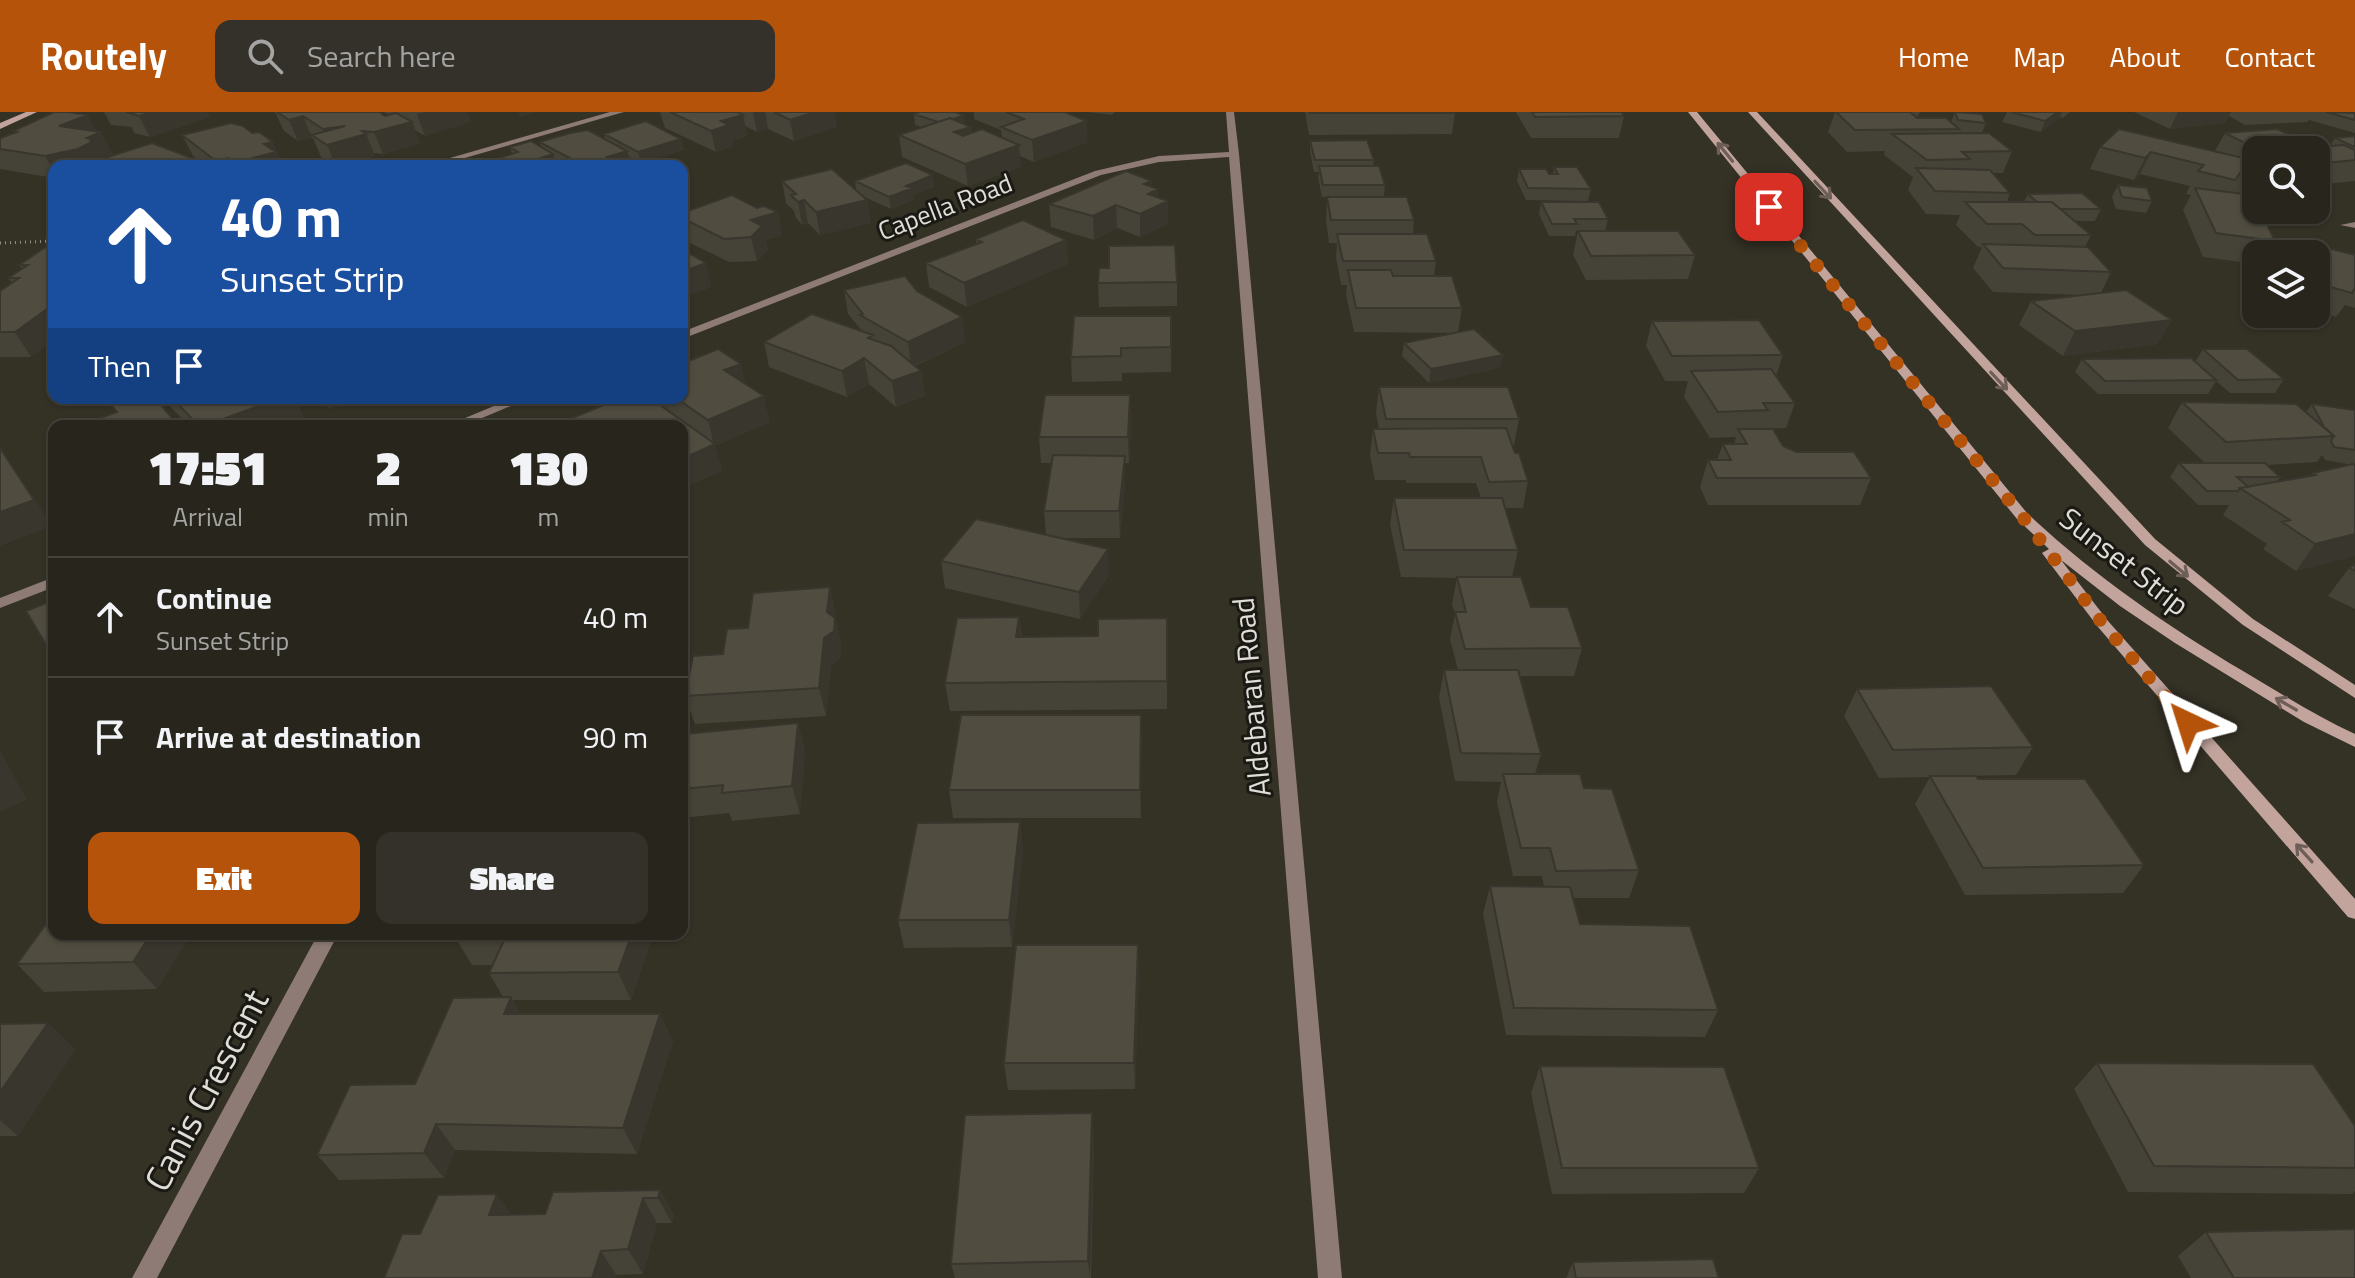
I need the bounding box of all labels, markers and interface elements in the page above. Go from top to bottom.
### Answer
search box [215,20,775,92]
text: Routely [40,27,167,85]
text: Search here [307,33,456,79]
icon: search [243,34,287,78]
text: Home [1898,35,1969,78]
text: Map [2013,35,2066,78]
text: About [2110,35,2180,78]
text: Contact [2224,35,2315,78]
map controls [2242,136,2330,328]
button: search [2242,136,2330,224]
one-way arrow [1716,142,1733,163]
street label: Capella Road [872,163,1018,250]
pin [1735,173,1803,241]
text: 40 m [220,174,342,259]
one-way arrow [1814,180,1833,200]
icon: arrive [1747,185,1791,229]
icon: ahead [88,192,192,296]
button: layers [2242,240,2330,328]
text: Sunset Strip [220,251,404,306]
text: Then [88,343,151,389]
icon: arrive [167,344,211,388]
one-way arrow [1990,371,2008,391]
text: 17:51 [148,431,267,504]
text: 2 [375,431,401,504]
text: 130 [509,431,588,504]
street label: Sunset Strip [2050,496,2199,627]
text: Arrival [172,497,243,536]
text: min [367,497,409,536]
text: m [538,497,559,536]
one-way arrow [2169,560,2189,578]
text: Continue [156,575,272,621]
text: 40 m [583,594,648,640]
icon: ahead [88,595,132,639]
street label: Aldebaran Road [1219,596,1283,799]
text: Sunset Strip [156,621,289,660]
position arrow [2146,681,2230,765]
one-way arrow [2275,696,2298,712]
text: Arrive at destination [156,714,421,760]
text: 90 m [583,714,648,760]
icon: arrive [88,715,132,759]
button: Exit [88,832,360,924]
button: Share [376,832,648,924]
one-way arrow [2296,844,2314,864]
street label: Canis Crescent [129,979,282,1200]

